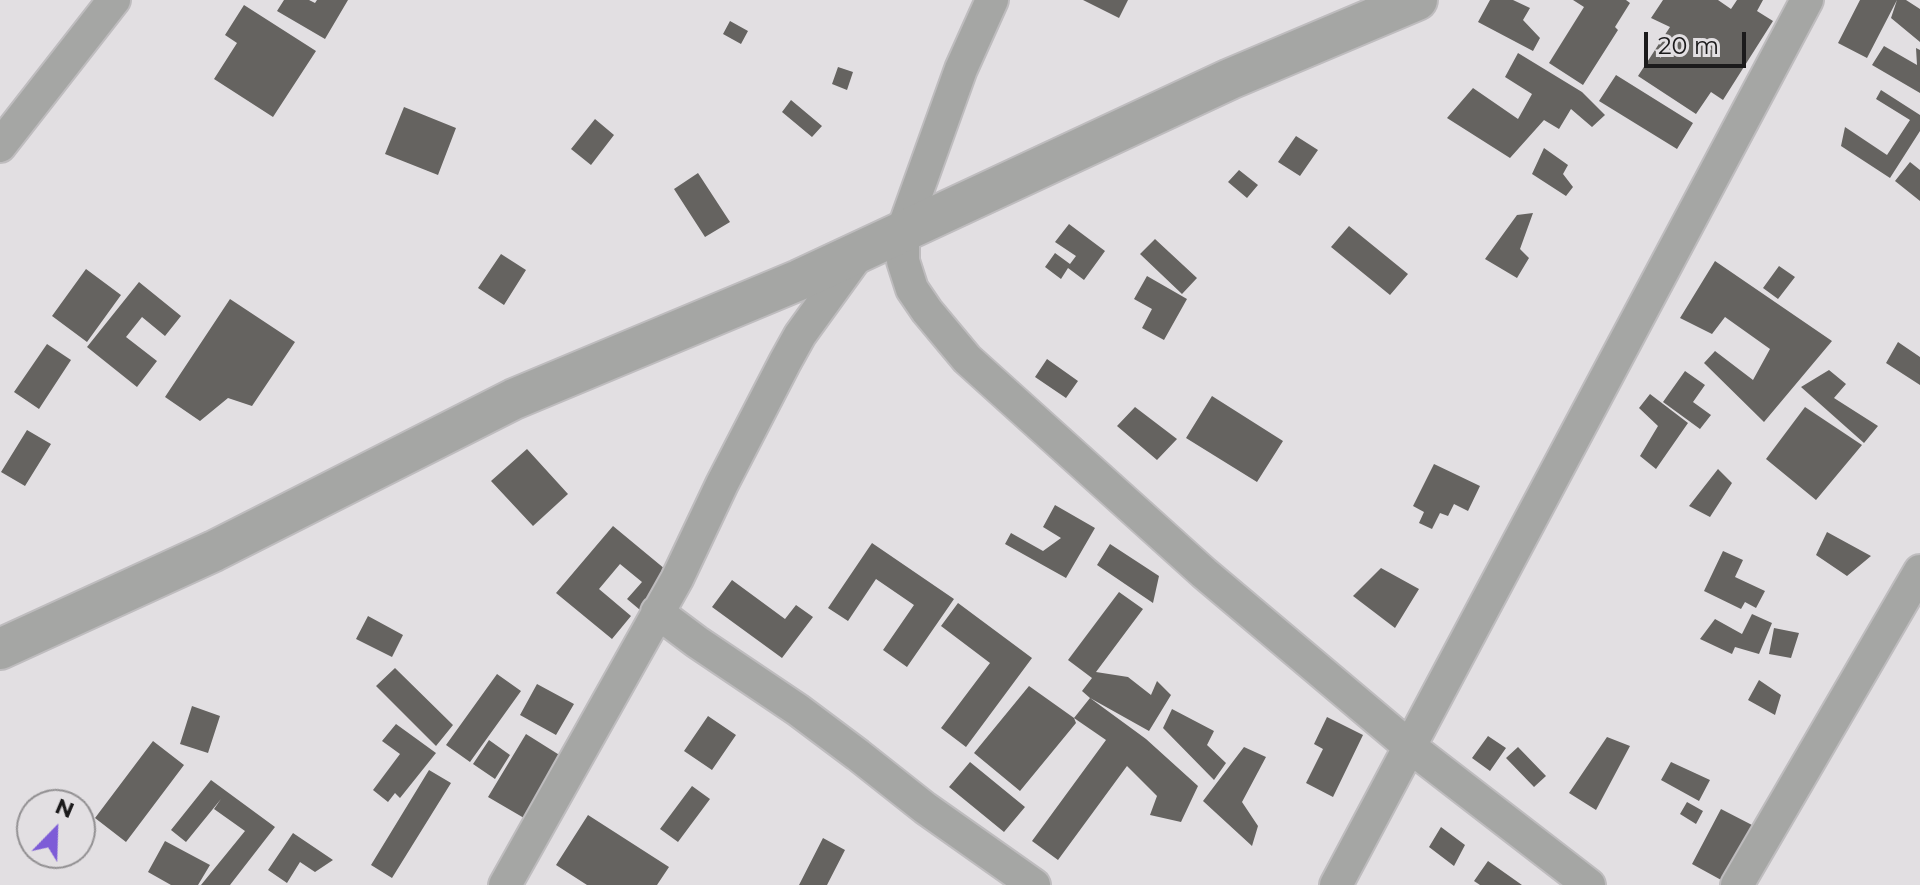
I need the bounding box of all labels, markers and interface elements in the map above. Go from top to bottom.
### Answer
scale bar [1648,16,1750,66]
text: 20 m [1658,31,1719,60]
north arrow [16,789,96,869]
text: N [51,792,78,824]

